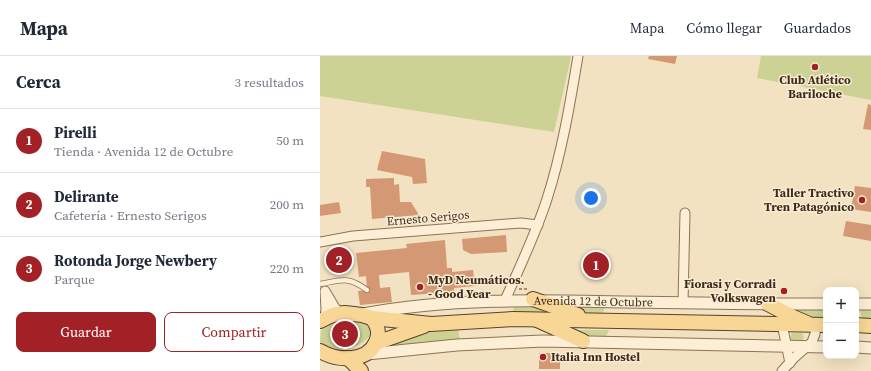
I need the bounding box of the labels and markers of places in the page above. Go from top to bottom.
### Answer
marker: Club Atlético Bariloche [810,62,820,72]
place label: Club Atlético Bariloche [779,72,851,102]
place label: Taller Tractivo Tren Patagónico [764,185,854,215]
marker: Taller Tractivo Tren Patagónico [857,195,867,205]
pin: 2 [326,245,352,275]
pin: 1 [583,250,609,280]
place label: MyD Neumáticos. - Good Year [428,272,524,302]
place label: Fiorasi y Corradi Volkswagen [684,276,777,306]
marker: MyD Neumáticos. - Good Year [415,282,425,292]
marker: Fiorasi y Corradi Volkswagen [779,286,789,296]
pin: 3 [332,319,358,349]
place label: Italia Inn Hostel [551,349,640,365]
marker: Italia Inn Hostel [538,352,548,362]

